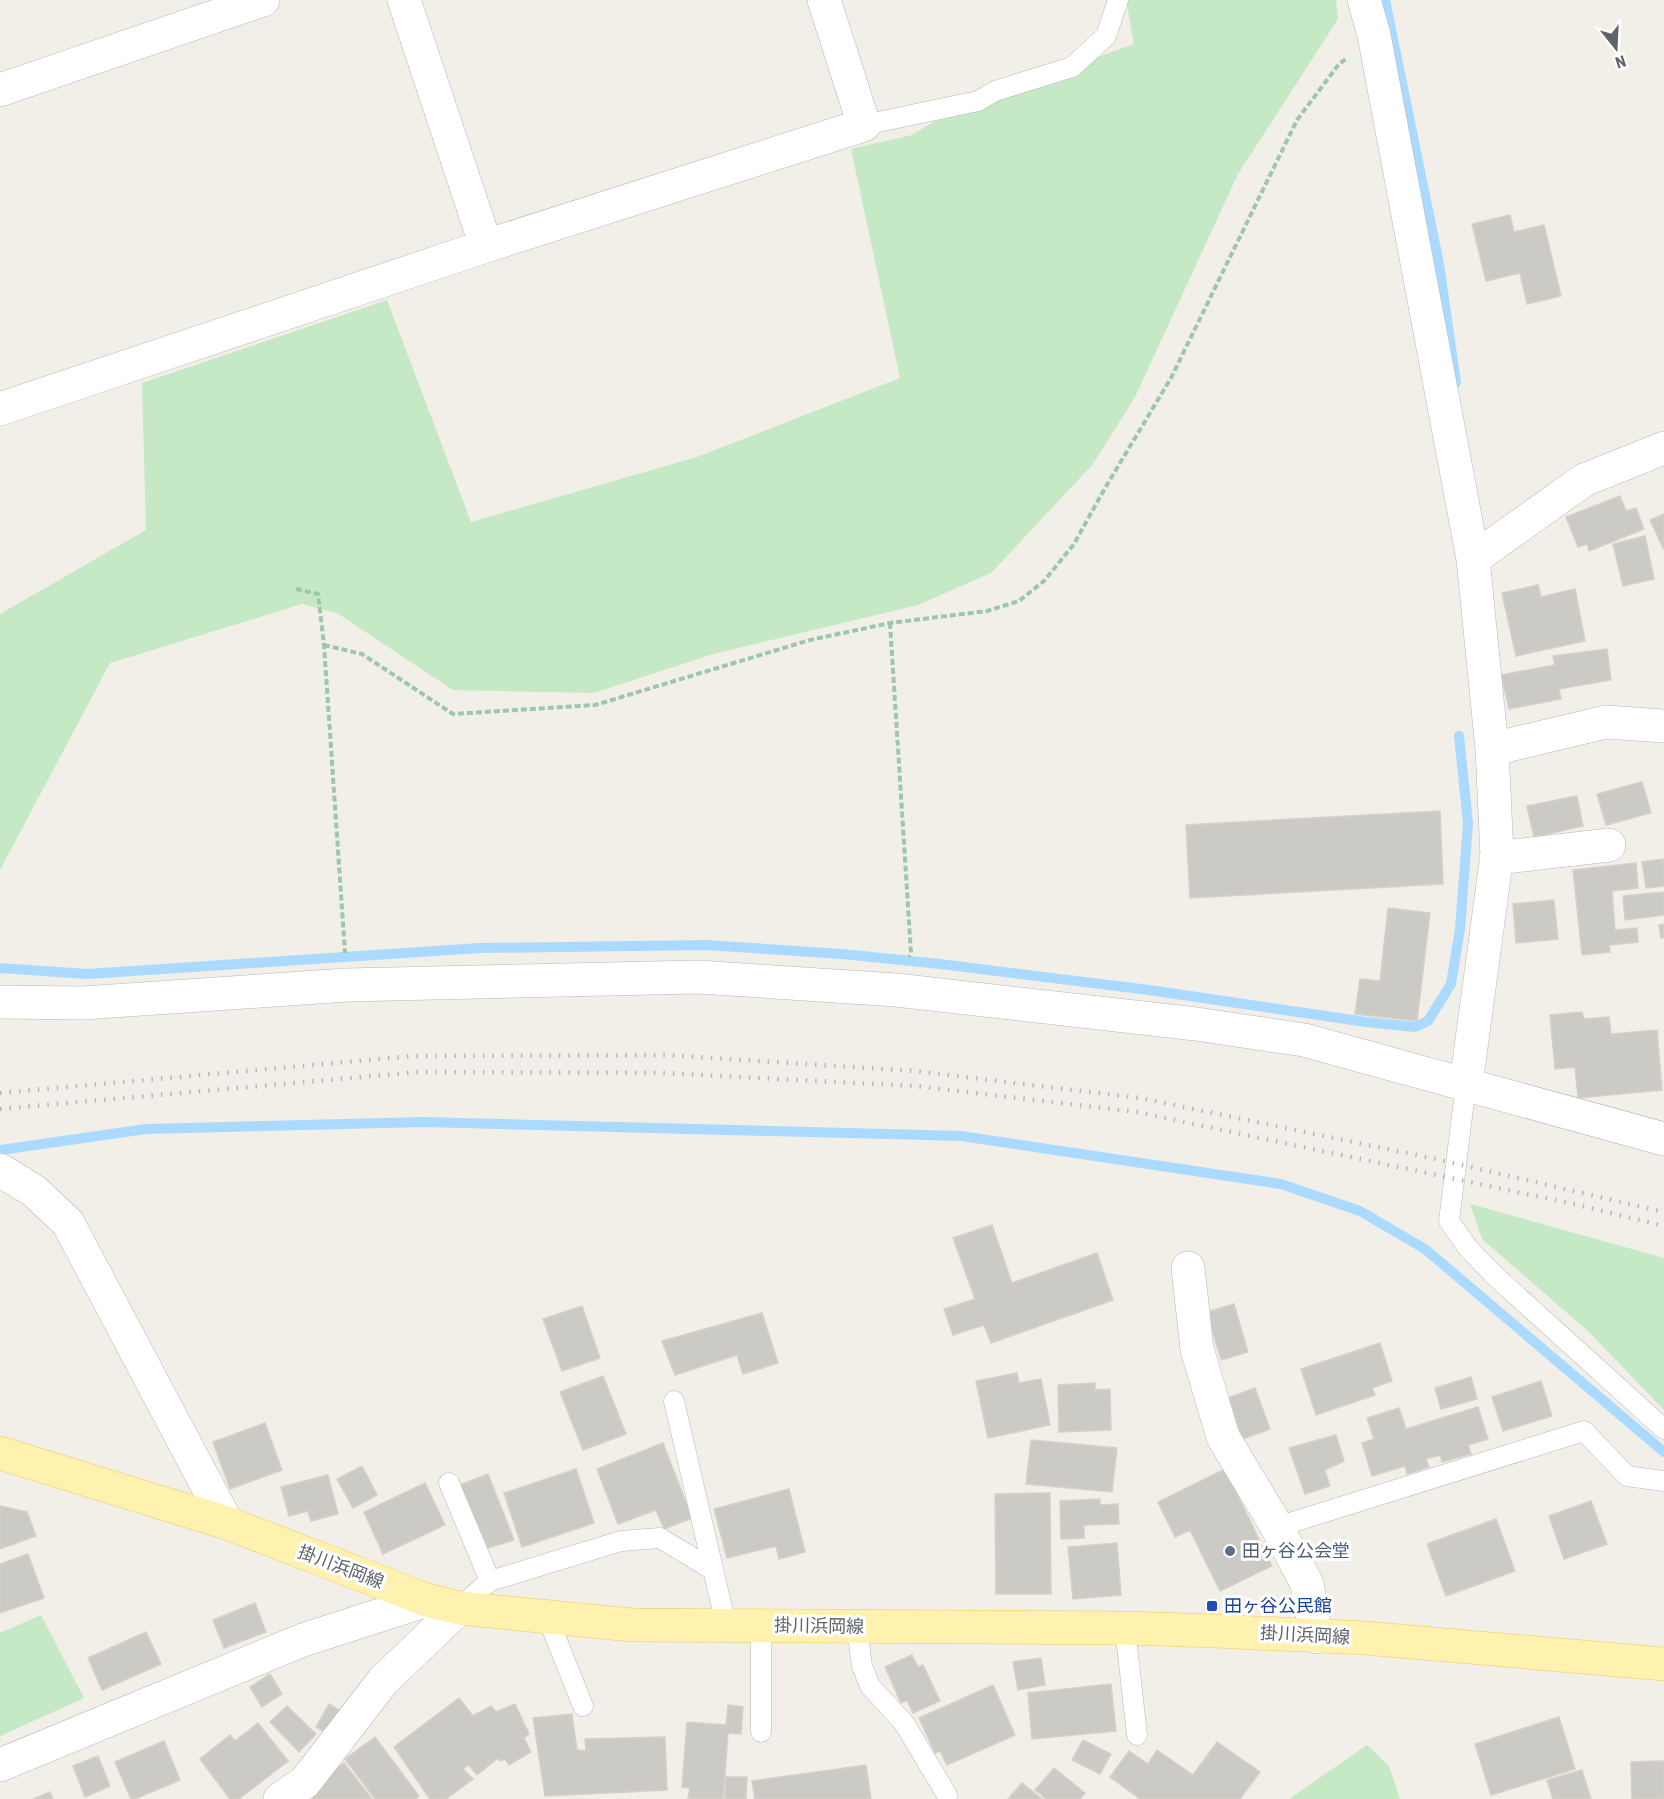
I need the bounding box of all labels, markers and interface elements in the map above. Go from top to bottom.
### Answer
north arrow [1586,18,1646,78]
text: N [1613,51,1628,72]
place label: 田ヶ谷公会堂 [1242,1540,1350,1561]
street label: 掛川浜岡線 [295,1541,387,1592]
marker: 田ヶ谷公会堂 [1223,1544,1237,1558]
place label: 田ヶ谷公民館 [1224,1595,1332,1616]
marker: 田ヶ谷公民館 [1205,1599,1219,1613]
street label: 掛川浜岡線 [774,1614,864,1637]
street label: 掛川浜岡線 [1260,1622,1351,1647]

